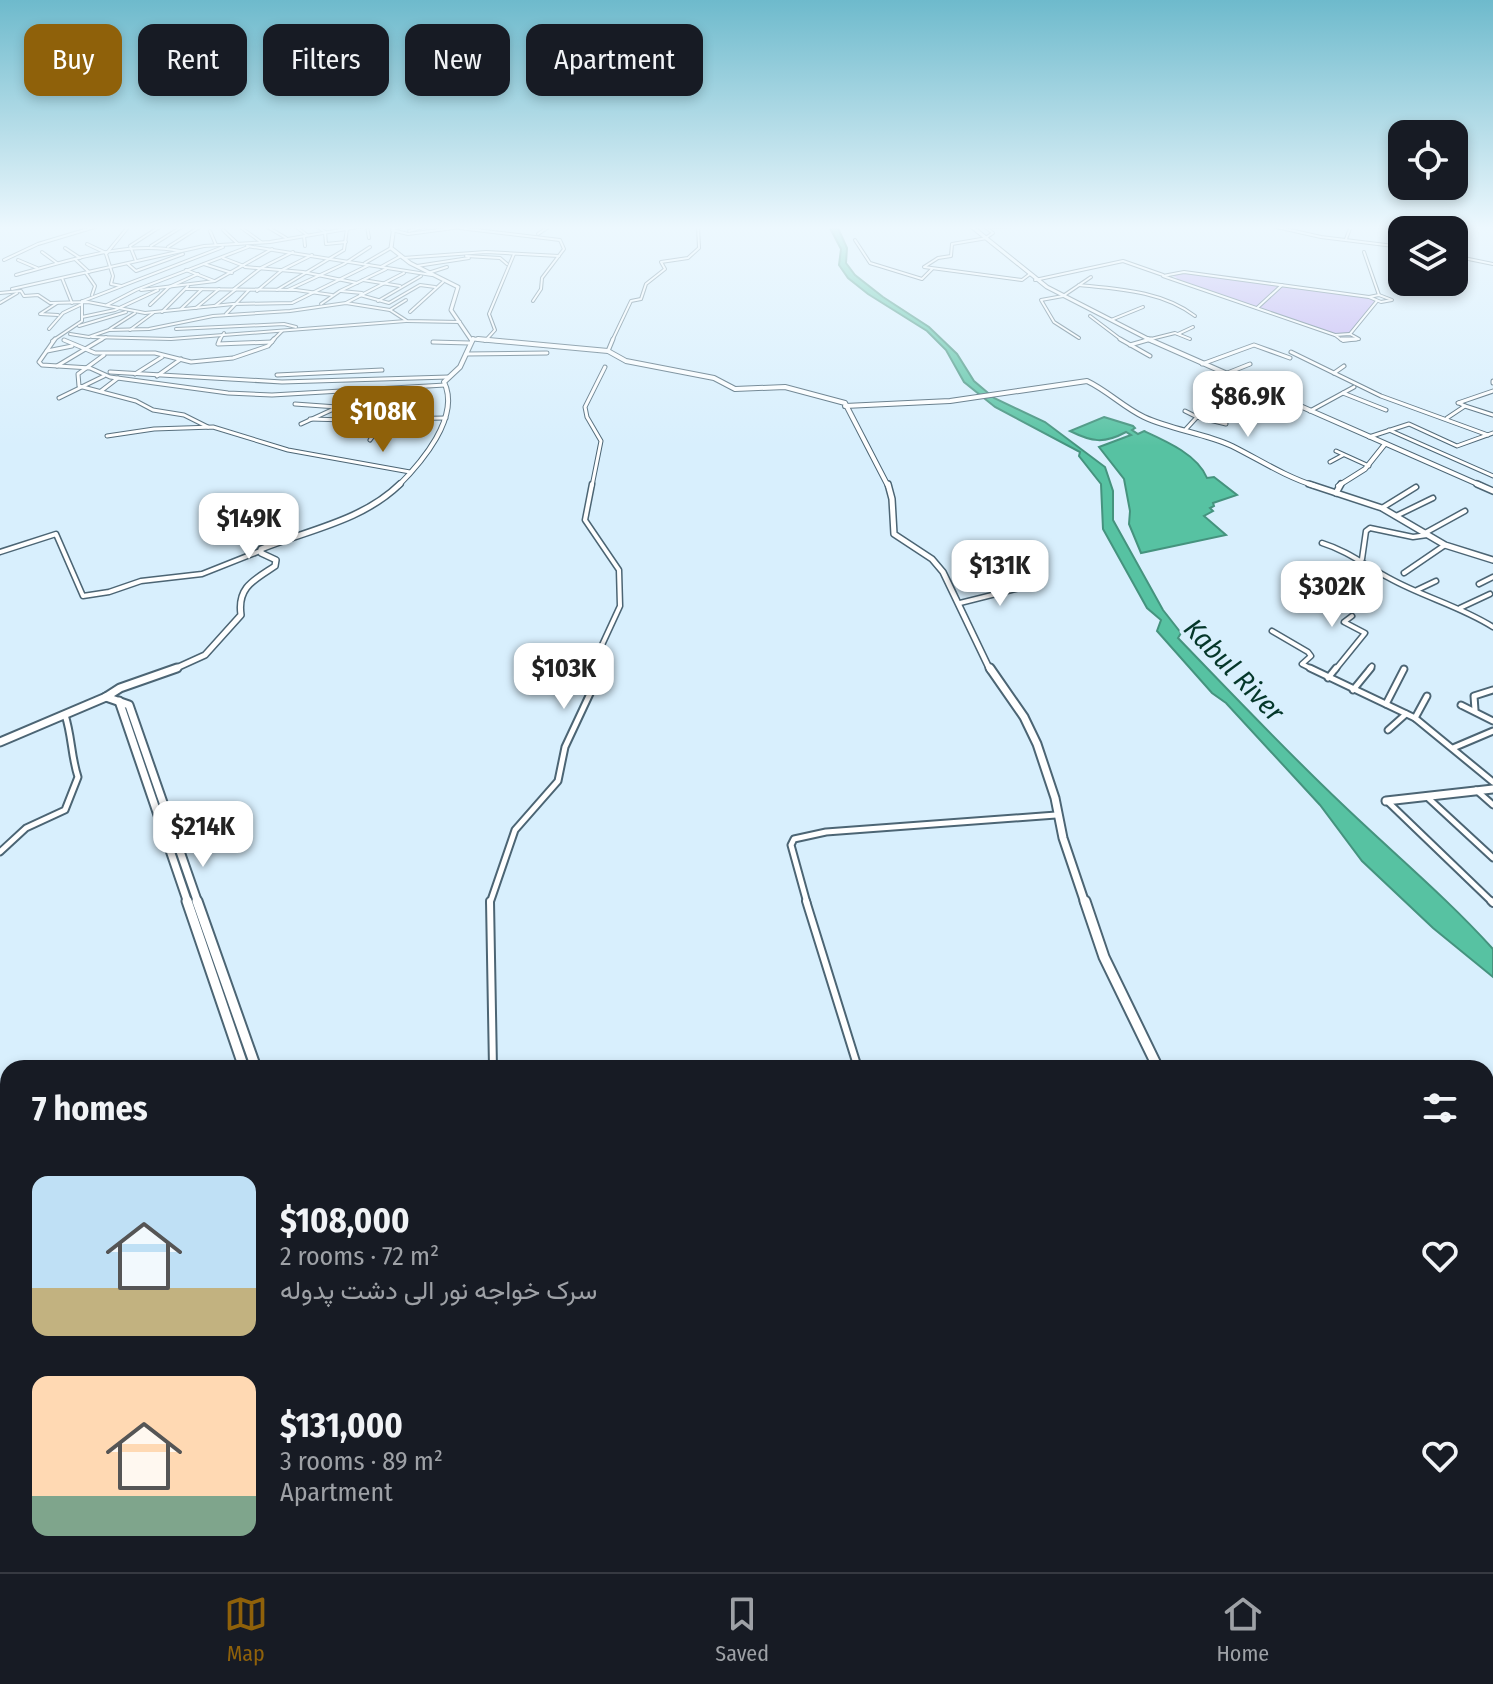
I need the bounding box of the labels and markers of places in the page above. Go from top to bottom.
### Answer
pin: $86.9K [1183,371,1313,439]
pin: $108K [327,386,439,454]
pin: $149K [193,493,305,561]
pin: $131K [944,540,1056,608]
pin: $302K [1276,561,1388,629]
pin: $103K [508,643,620,711]
pin: $214K [147,801,259,869]

